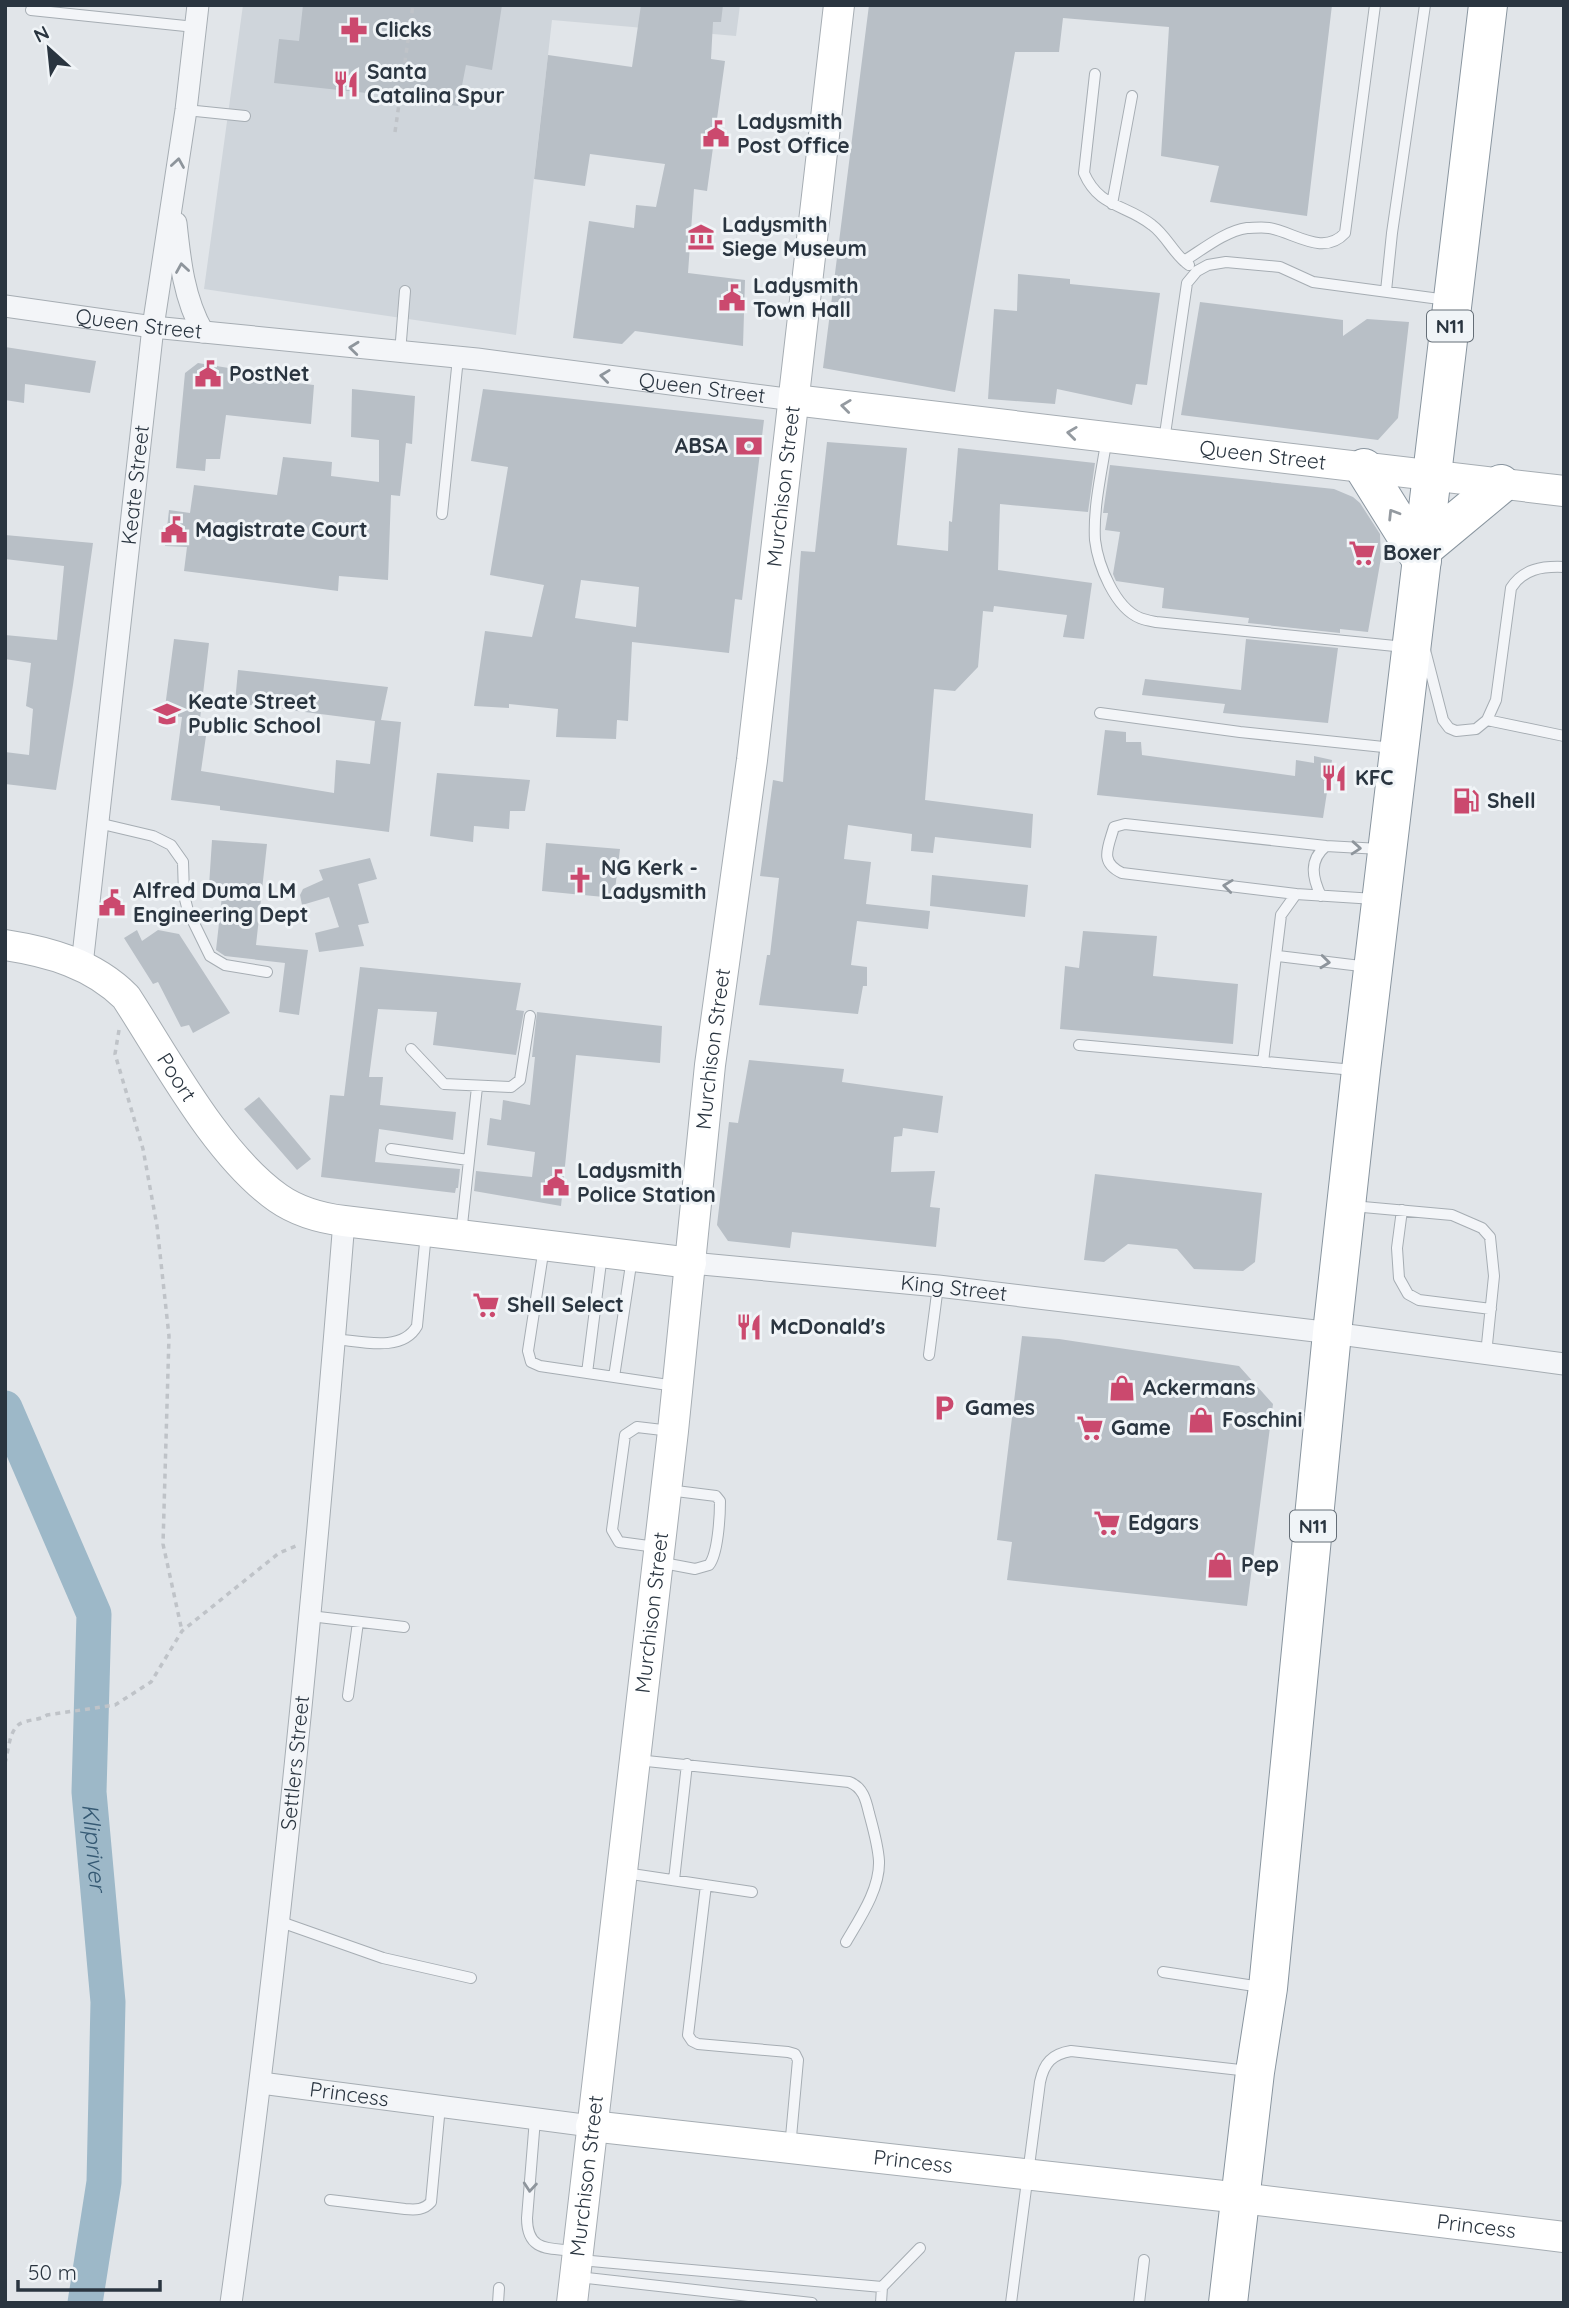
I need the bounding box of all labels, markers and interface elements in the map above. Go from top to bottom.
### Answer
north arrow [14,14,84,84]
pharmacy icon: Clicks [339,15,369,45]
place label: Clicks [375,16,432,42]
text: N [30,20,53,48]
place label: Santa Catalina Spur [367,58,505,108]
restaurant icon: Santa Catalina Spur [331,69,361,99]
place label: Ladysmith Post Office [737,108,850,158]
public building icon: Ladysmith Post Office [701,119,731,149]
one-way arrow [170,157,185,169]
place label: Ladysmith Siege Museum [722,211,867,261]
museum icon: Ladysmith Siege Museum [686,222,716,252]
one-way arrow [175,262,190,274]
place label: Ladysmith Town Hall [753,272,859,322]
public building icon: Ladysmith Town Hall [717,283,747,313]
street label: Queen Street [74,302,203,344]
road number: N11 [1427,310,1473,342]
one-way arrow [349,341,360,356]
public building icon: PostNet [193,359,223,389]
place label: PostNet [229,360,310,386]
street label: Queen Street [637,366,767,408]
one-way arrow [599,368,611,383]
one-way arrow [840,398,852,413]
street label: Murchison Street [760,404,805,568]
street label: Keate Street [115,424,154,546]
one-way arrow [1066,426,1078,441]
bank icon: ABSA [734,431,764,461]
place label: ABSA [675,432,729,458]
street label: Queen Street [1198,434,1328,475]
one-way arrow [1389,509,1402,522]
public building icon: Magistrate Court [159,515,189,545]
place label: Magistrate Court [195,516,368,542]
supermarket icon: Boxer [1347,538,1377,568]
place label: Boxer [1383,539,1442,565]
place label: Keate Street Public School [188,688,321,738]
school or university icon: Keate Street Public School [152,699,182,729]
restaurant icon: KFC [1319,763,1349,793]
place label: KFC [1355,764,1394,790]
fuel station icon: Shell [1451,786,1481,816]
place label: Shell [1487,787,1536,813]
one-way arrow [1351,840,1362,855]
place label: NG Kerk - Ladysmith [601,854,707,904]
church icon: NG Kerk - Ladysmith [565,865,595,895]
place label: Alfred Duma LM Engineering Dept [133,877,308,927]
one-way arrow [1222,878,1234,893]
public building icon: Alfred Duma LM Engineering Dept [97,888,127,918]
one-way arrow [1320,954,1331,969]
street label: Murchison Street [690,967,735,1131]
street label: Poort [152,1048,203,1106]
place label: Ladysmith Police Station [577,1157,716,1207]
public building icon: Ladysmith Police Station [541,1168,571,1198]
street label: King Street [899,1269,1009,1306]
supermarket icon: Shell Select [471,1290,501,1320]
place label: Shell Select [507,1291,624,1317]
restaurant icon: McDonald's [734,1312,764,1342]
place label: McDonald's [770,1313,885,1339]
shop icon: Ackermans [1107,1373,1137,1403]
place label: Ackermans [1143,1374,1256,1400]
parking icon: Games [929,1393,959,1423]
place label: Games [965,1394,1035,1420]
shop icon: Foschini [1186,1405,1216,1435]
place label: Foschini [1222,1406,1302,1432]
supermarket icon: Game [1075,1413,1105,1443]
place label: Game [1111,1414,1171,1440]
supermarket icon: Edgars [1092,1508,1122,1538]
place label: Edgars [1128,1509,1199,1535]
road number: N11 [1290,1510,1336,1542]
street label: Murchison Street [629,1530,673,1695]
shop icon: Pep [1205,1550,1235,1580]
place label: Pep [1241,1551,1279,1577]
street label: Settlers Street [274,1694,314,1832]
water label: Klipriver [76,1802,113,1895]
street label: Princess [308,2075,391,2112]
street label: Murchison Street [563,2094,608,2258]
street label: Princess [872,2143,954,2178]
one-way arrow [523,2182,538,2193]
street label: Princess [1435,2208,1518,2243]
scale bar [18,2248,159,2292]
text: 50 m [28,2259,77,2285]

